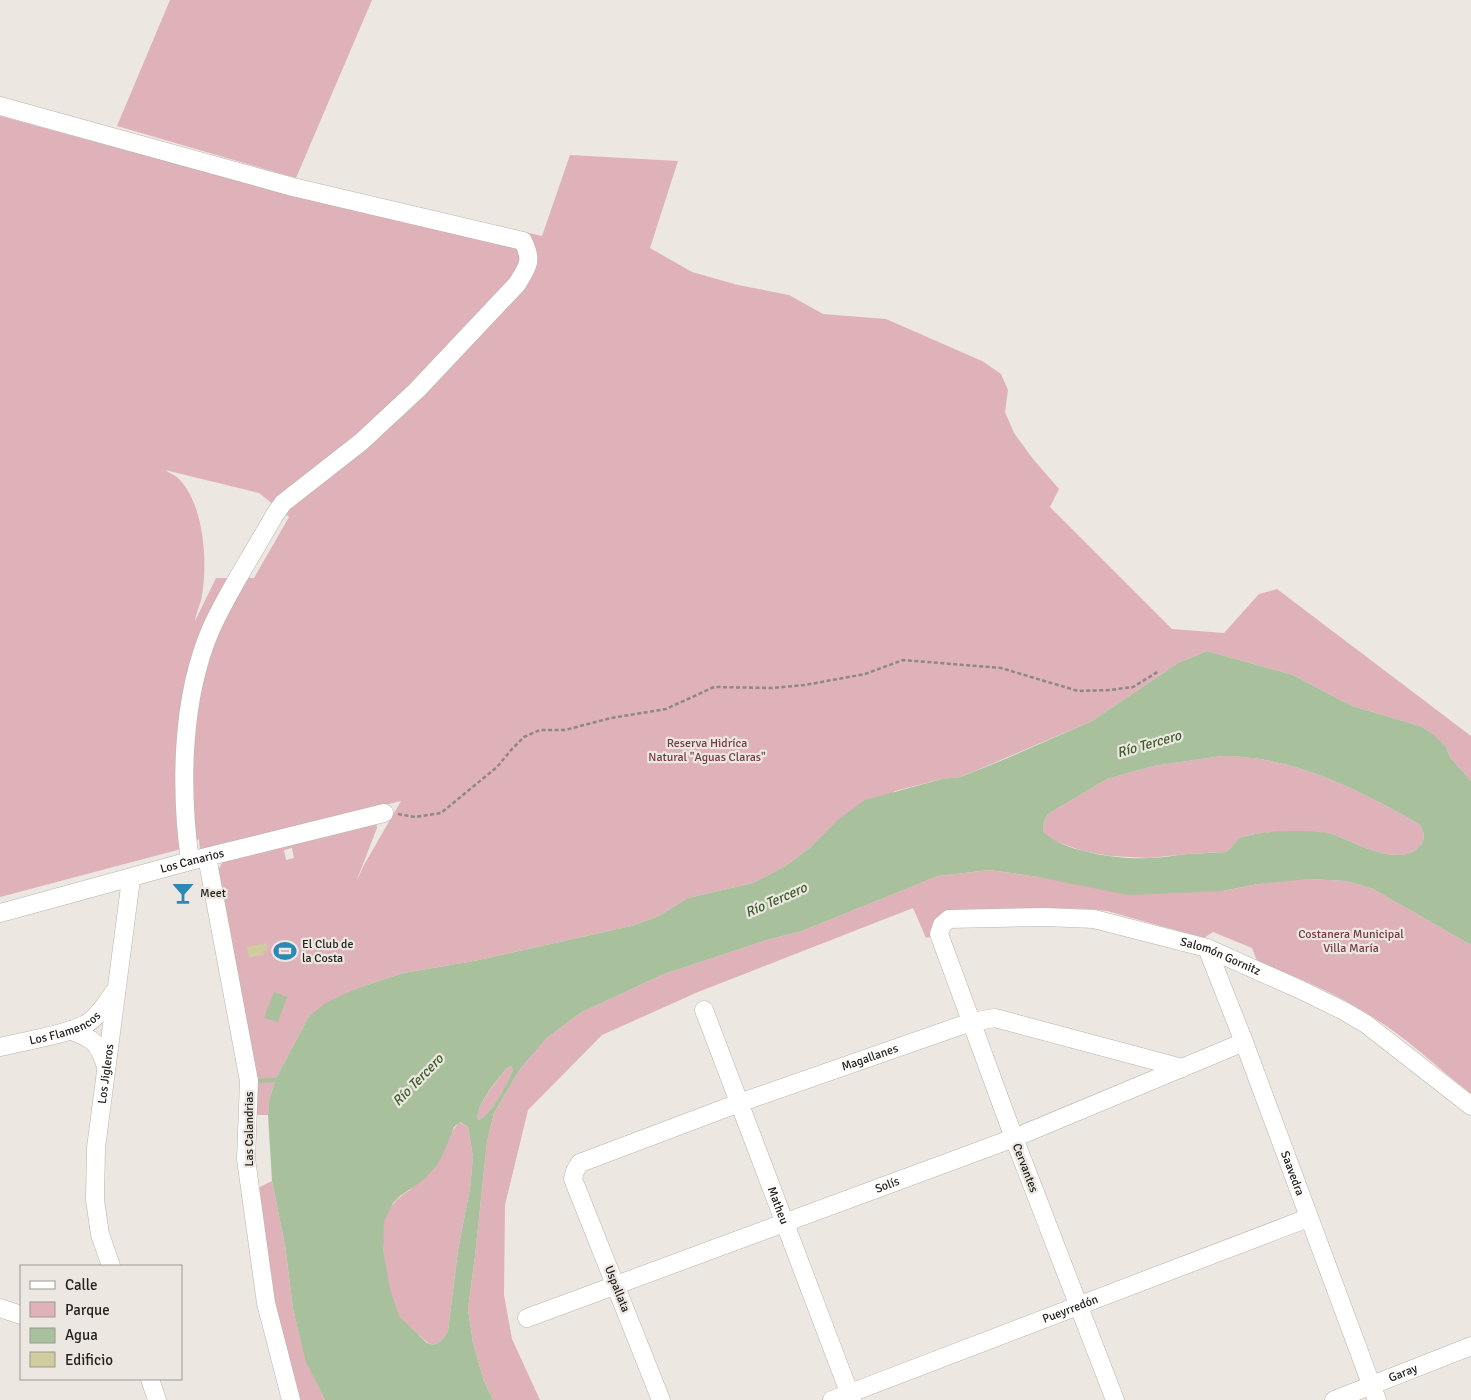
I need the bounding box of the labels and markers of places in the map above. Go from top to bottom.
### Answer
bar icon: Meet [170,880,196,906]
place label: Meet [200,886,226,901]
place label: El Club de la Costa [302,937,353,966]
sports icon: El Club de la Costa [272,938,298,964]

